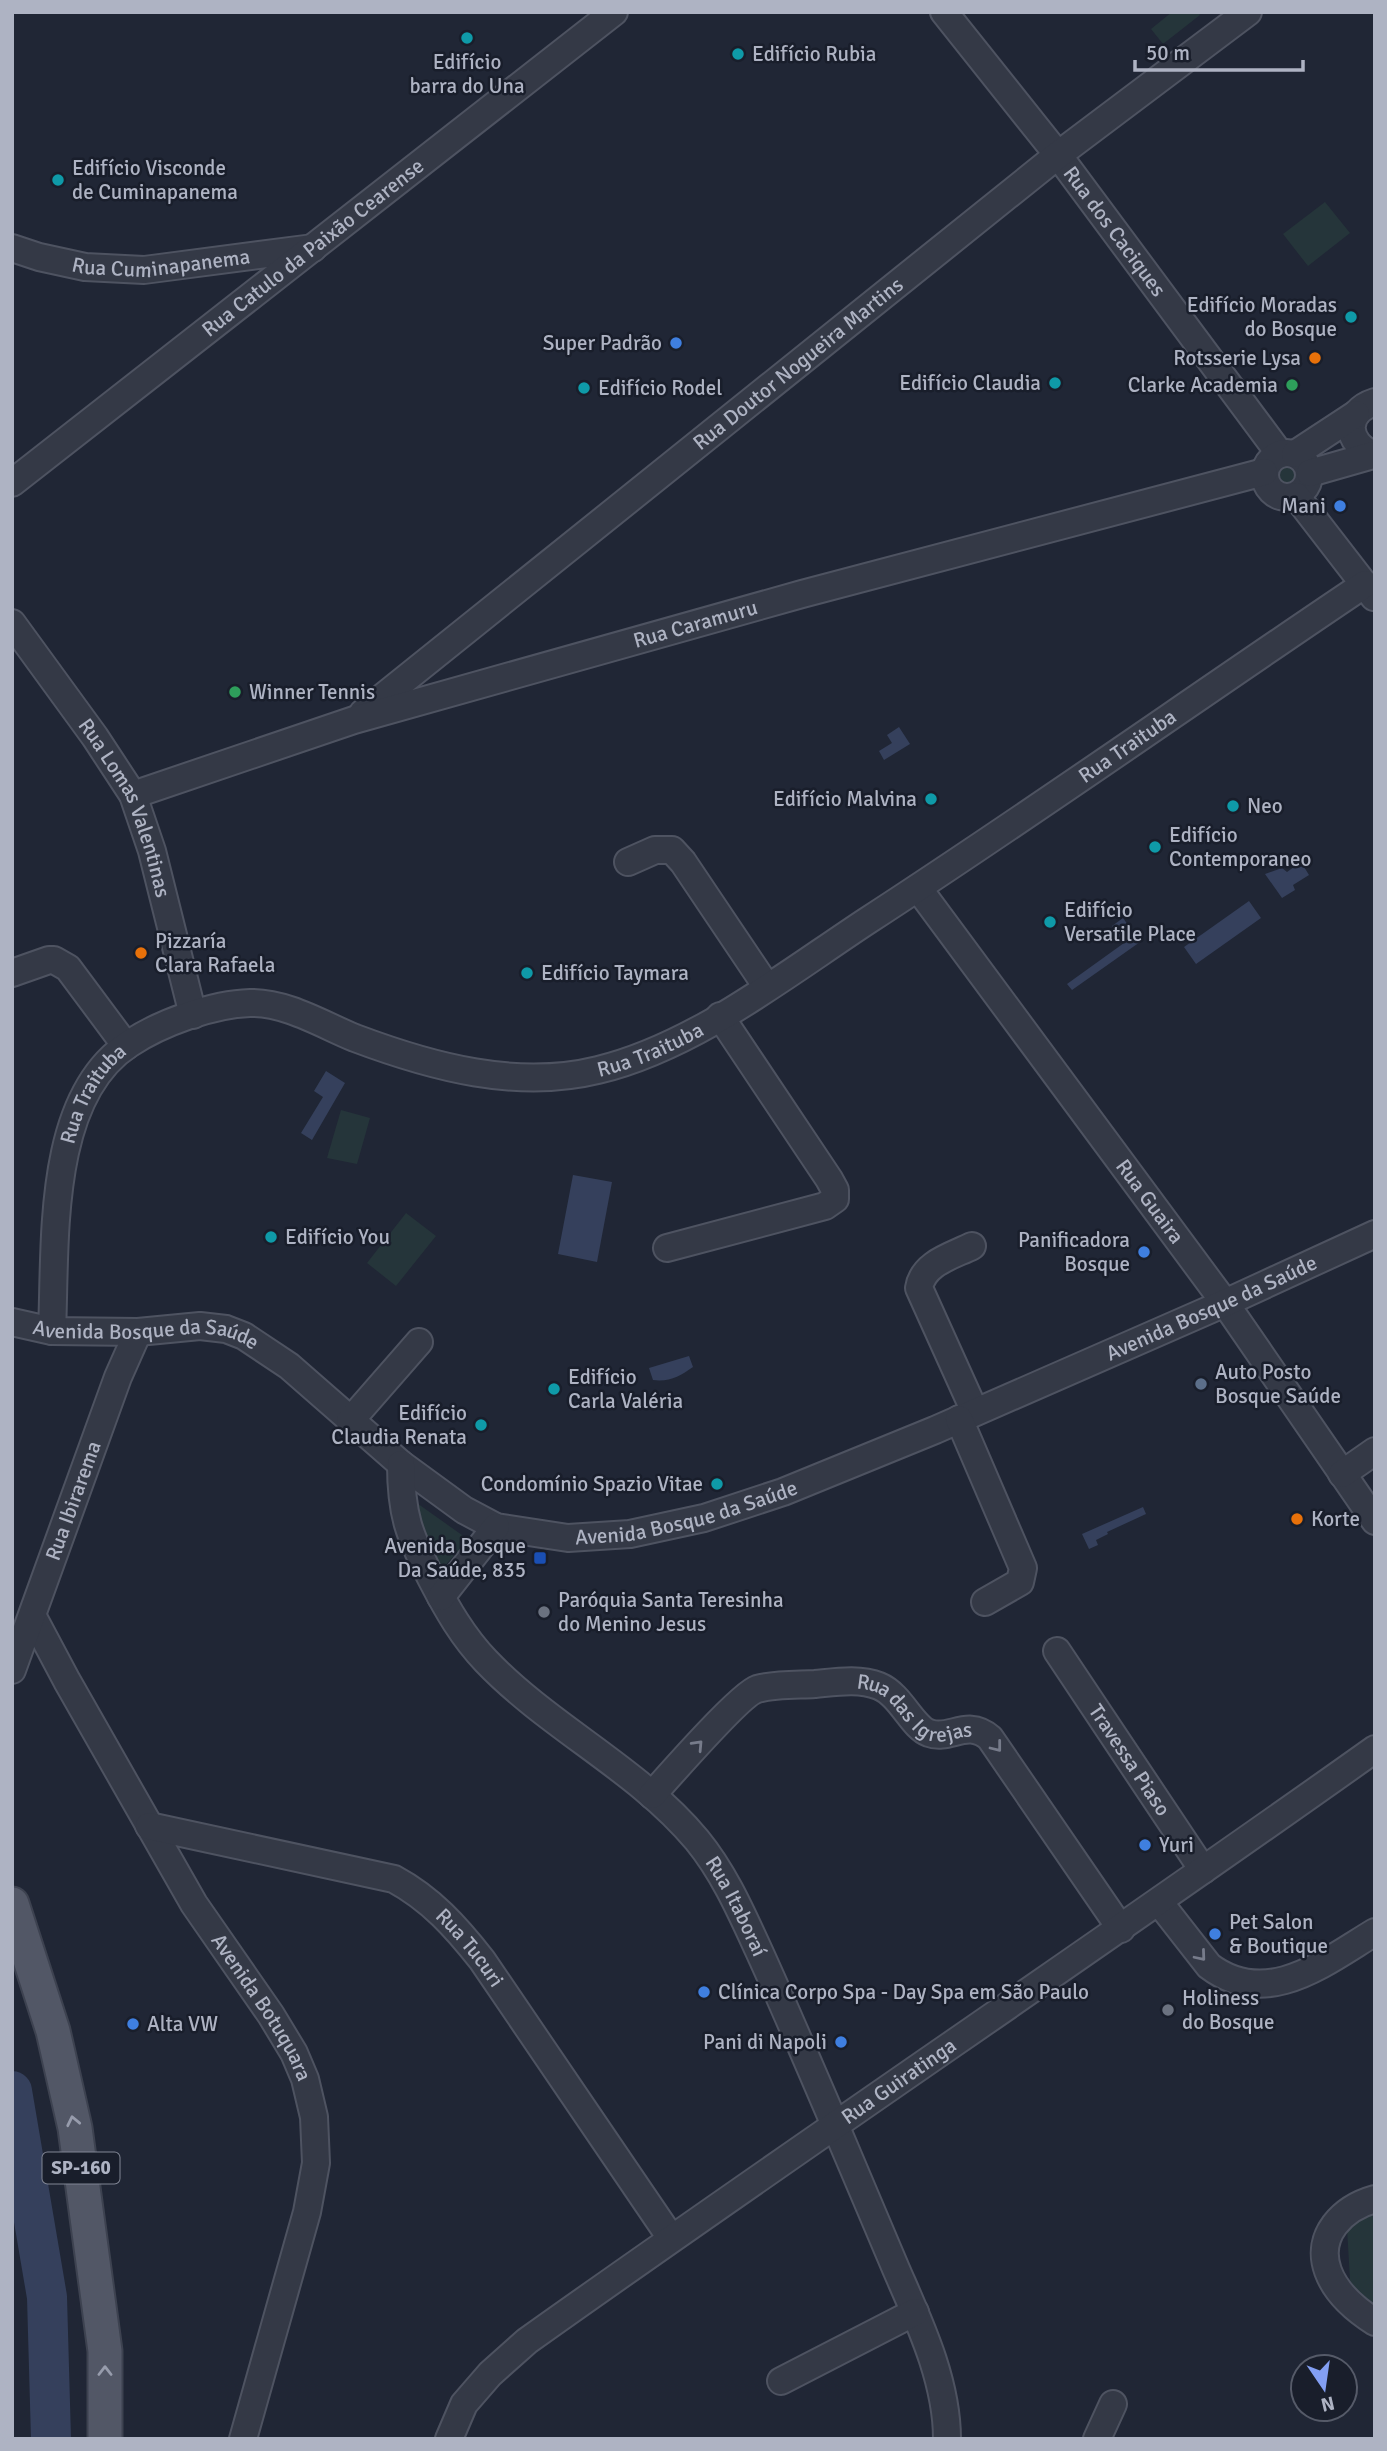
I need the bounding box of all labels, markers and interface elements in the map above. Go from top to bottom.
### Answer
scale bar [1135,28,1303,72]
marker: Edifício barra do Una [459,30,475,46]
text: 50 m [1146,40,1190,66]
place label: Edifício Rubia [752,41,876,67]
marker: Edifício Rubia [730,46,746,62]
place label: Edifício barra do Una [409,49,525,99]
street label: Rua Catulo da Paixão Cearense [197,153,429,343]
place label: Edifício Visconde de Cuminapanema [72,155,238,205]
street label: Rua dos Caciques [1058,161,1172,302]
marker: Edifício Visconde de Cuminapanema [50,172,66,188]
street label: Rua Cuminapanema [70,243,252,283]
street label: Rua Doutor Nogueira Martins [688,272,908,456]
place label: Edifício Moradas do Bosque [1187,292,1337,342]
marker: Edifício Moradas do Bosque [1343,309,1359,325]
place label: Super Padrão [543,330,662,356]
marker: Super Padrão [668,335,684,351]
place label: Rotsserie Lysa [1173,345,1301,371]
marker: Rotsserie Lysa [1307,350,1323,366]
place label: Edifício Claudia [899,370,1041,396]
place label: Clarke Academia [1128,372,1278,398]
place label: Edifício Rodel [598,375,722,401]
marker: Edifício Claudia [1047,375,1063,391]
marker: Clarke Academia [1284,377,1300,393]
marker: Edifício Rodel [576,380,592,396]
place label: Mani [1281,493,1326,519]
marker: Mani [1332,498,1348,514]
street label: Rua Caramuru [630,594,760,654]
place label: Winner Tennis [249,679,375,705]
marker: Winner Tennis [227,684,243,700]
street label: Rua Traituba [1074,703,1181,789]
street label: Rua Lomas Valentinas [73,713,176,900]
place label: Edifício Malvina [773,786,917,812]
marker: Edifício Malvina [923,791,939,807]
place label: Neo [1247,793,1283,819]
marker: Neo [1225,798,1241,814]
place label: Edifício Contemporaneo [1169,822,1311,872]
marker: Edifício Contemporaneo [1147,839,1163,855]
place label: Edifício Versatile Place [1064,897,1196,947]
marker: Edifício Versatile Place [1042,914,1058,930]
place label: Pizzaría Clara Rafaela [155,928,275,978]
marker: Pizzaría Clara Rafaela [133,945,149,961]
place label: Edifício Taymara [541,960,689,986]
marker: Edifício Taymara [519,965,535,981]
street label: Rua Traituba [594,1017,708,1083]
street label: Rua Traituba [55,1038,131,1147]
street label: Rua Guaira [1110,1154,1190,1249]
place label: Edifício You [285,1224,390,1250]
place label: Panificadora Bosque [1018,1227,1130,1277]
marker: Edifício You [263,1229,279,1245]
marker: Panificadora Bosque [1136,1244,1152,1260]
street label: Avenida Bosque da Saúde [1102,1250,1321,1367]
street label: Avenida Bosque da Saúde [30,1313,264,1355]
place label: Auto Posto Bosque Saúde [1215,1359,1341,1409]
place label: Edifício Carla Valéria [568,1364,683,1414]
marker: Auto Posto Bosque Saúde [1193,1376,1209,1392]
marker: Edifício Carla Valéria [546,1381,562,1397]
place label: Edifício Claudia Renata [331,1400,467,1450]
marker: Edifício Claudia Renata [473,1417,489,1433]
street label: Rua Ibirarema [40,1437,107,1564]
place label: Condomínio Spazio Vitae [481,1471,703,1497]
street label: Avenida Bosque da Saúde [574,1475,801,1551]
marker: Condomínio Spazio Vitae [709,1476,725,1492]
place label: Korte [1311,1506,1360,1532]
marker: Korte [1289,1511,1305,1527]
place label: Avenida Bosque Da Saúde, 835 [384,1533,526,1583]
marker: Avenida Bosque Da Saúde, 835 [532,1550,548,1566]
place label: Paróquia Santa Teresinha do Menino Jesus [558,1587,784,1637]
marker: Paróquia Santa Teresinha do Menino Jesus [536,1604,552,1620]
street label: Rua das Igrejas [856,1668,973,1748]
street label: Travessa Piaso [1083,1699,1176,1821]
one-way arrow [690,1740,703,1753]
one-way arrow [989,1740,1002,1752]
place label: Yuri [1159,1832,1194,1858]
marker: Yuri [1137,1837,1153,1853]
street label: Rua Itaboraí [700,1851,773,1961]
street label: Rua Tucuri [430,1903,510,1992]
place label: Pet Salon & Boutique [1229,1909,1328,1959]
marker: Pet Salon & Boutique [1207,1926,1223,1942]
street label: Avenida Botuquara [206,1929,317,2085]
one-way arrow [1193,1947,1205,1960]
place label: Clínica Corpo Spa - Day Spa em São Paulo [718,1979,1089,2005]
marker: Clínica Corpo Spa - Day Spa em São Paulo [696,1984,712,2000]
place label: Holiness do Bosque [1182,1985,1275,2035]
marker: Holiness do Bosque [1160,2002,1176,2018]
place label: Alta VW [147,2011,218,2037]
marker: Alta VW [125,2016,141,2032]
place label: Pani di Napoli [703,2029,827,2055]
street label: Rua Guiratinga [836,2032,961,2130]
marker: Pani di Napoli [833,2034,849,2050]
one-way arrow [67,2115,82,2127]
road number: SP-160 [42,2152,119,2184]
north arrow [1289,2353,1359,2423]
one-way arrow [97,2365,113,2375]
text: N [1318,2390,1337,2417]

